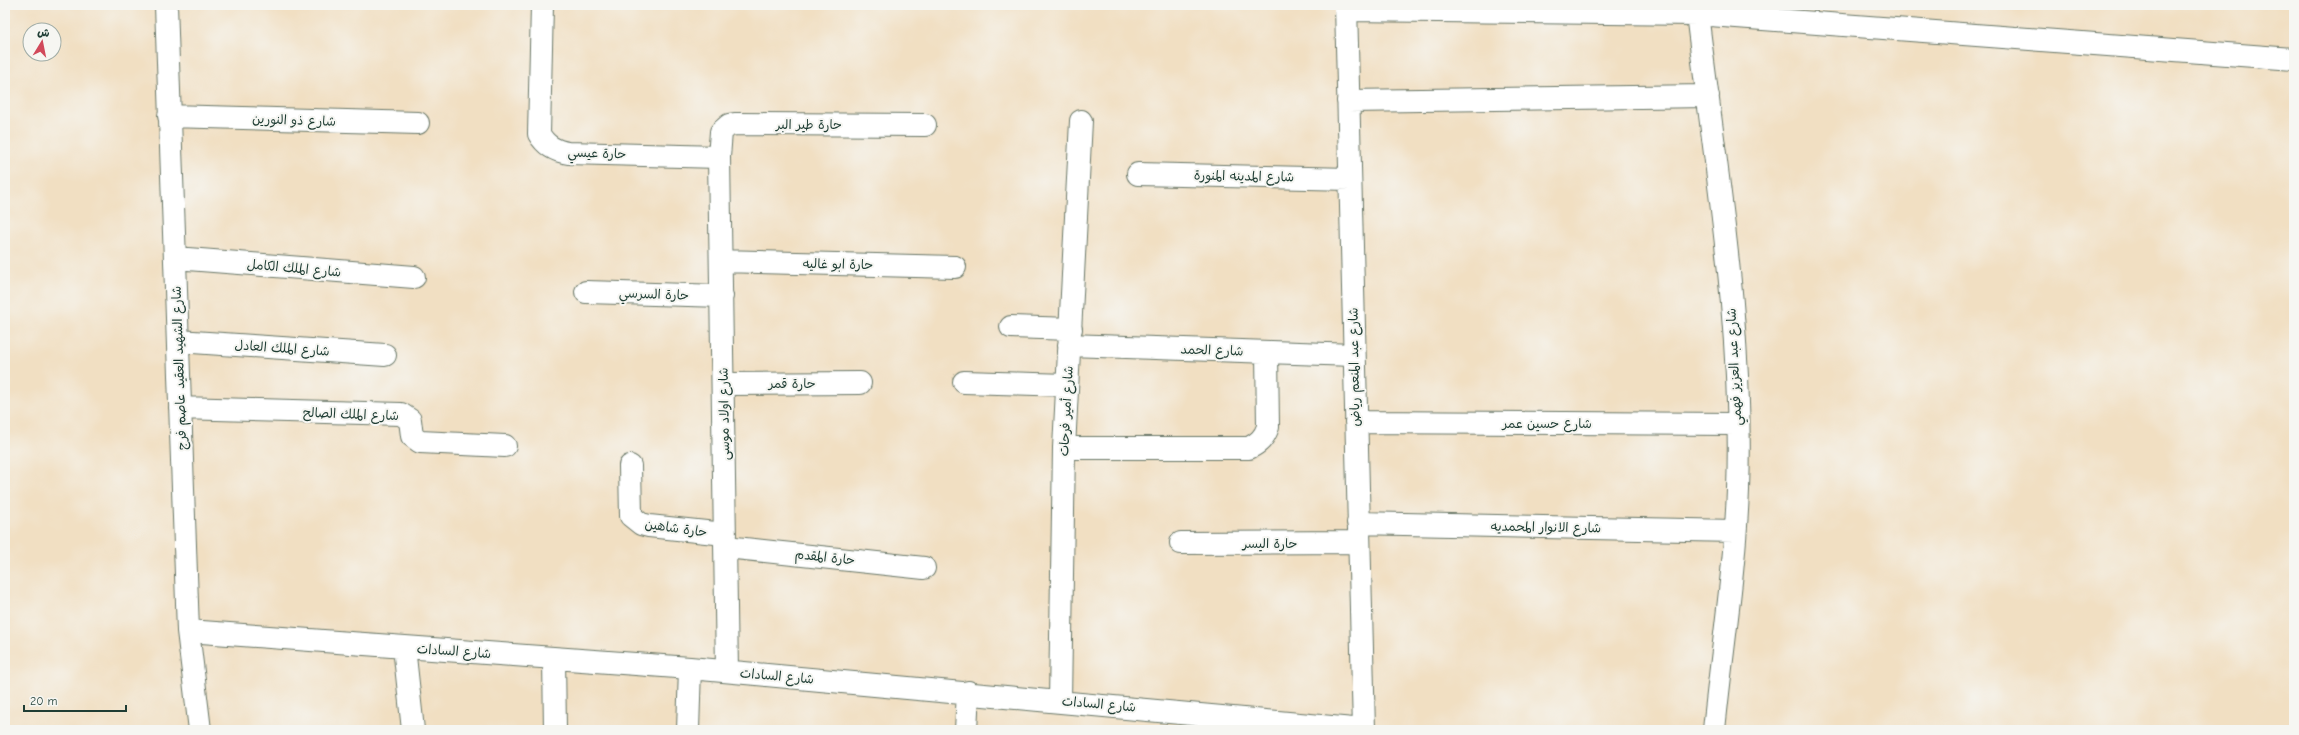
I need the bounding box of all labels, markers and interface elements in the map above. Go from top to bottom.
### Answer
north arrow [22,22,62,62]
text: ش [37,25,51,40]
street label: شارع ذو النورين [252,111,336,131]
street label: حارة طير البر [775,117,842,133]
street label: حارة عيسي [567,144,627,166]
street label: شارع المدينه المنورة [1194,168,1294,186]
street label: شارع الملك الكامل [246,256,342,282]
street label: حارة ابو غاليه [803,256,873,273]
street label: حارة السرسي [619,285,689,307]
street label: شارع الشهيد العقيد عاصم فرج [169,286,192,450]
street label: شارع عبد المنعم رياض [1345,307,1366,427]
street label: شارع عبد العزيز فهمي [1723,308,1749,426]
street label: شارع الملك العادل [234,337,330,361]
street label: شارع الحمد [1180,341,1244,361]
street label: شارع أمير فرحات [1056,365,1078,457]
street label: شارع اولاد موسى [716,367,734,461]
street label: حارة قمر [767,376,816,392]
street label: شارع الملك الصالح [303,405,399,425]
street label: شارع حسين عمر [1501,416,1592,433]
street label: حارة شاهين [644,516,708,541]
street label: شارع الانوار المحمديه [1491,519,1601,537]
street label: حارة اليسر [1242,536,1298,552]
street label: حارة المقدم [794,546,856,571]
street label: شارع السادات [416,641,492,663]
street label: شارع السادات [739,665,815,689]
scale bar [24,687,126,713]
street label: شارع السادات [1061,693,1137,717]
text: 20 m [30,694,58,708]

